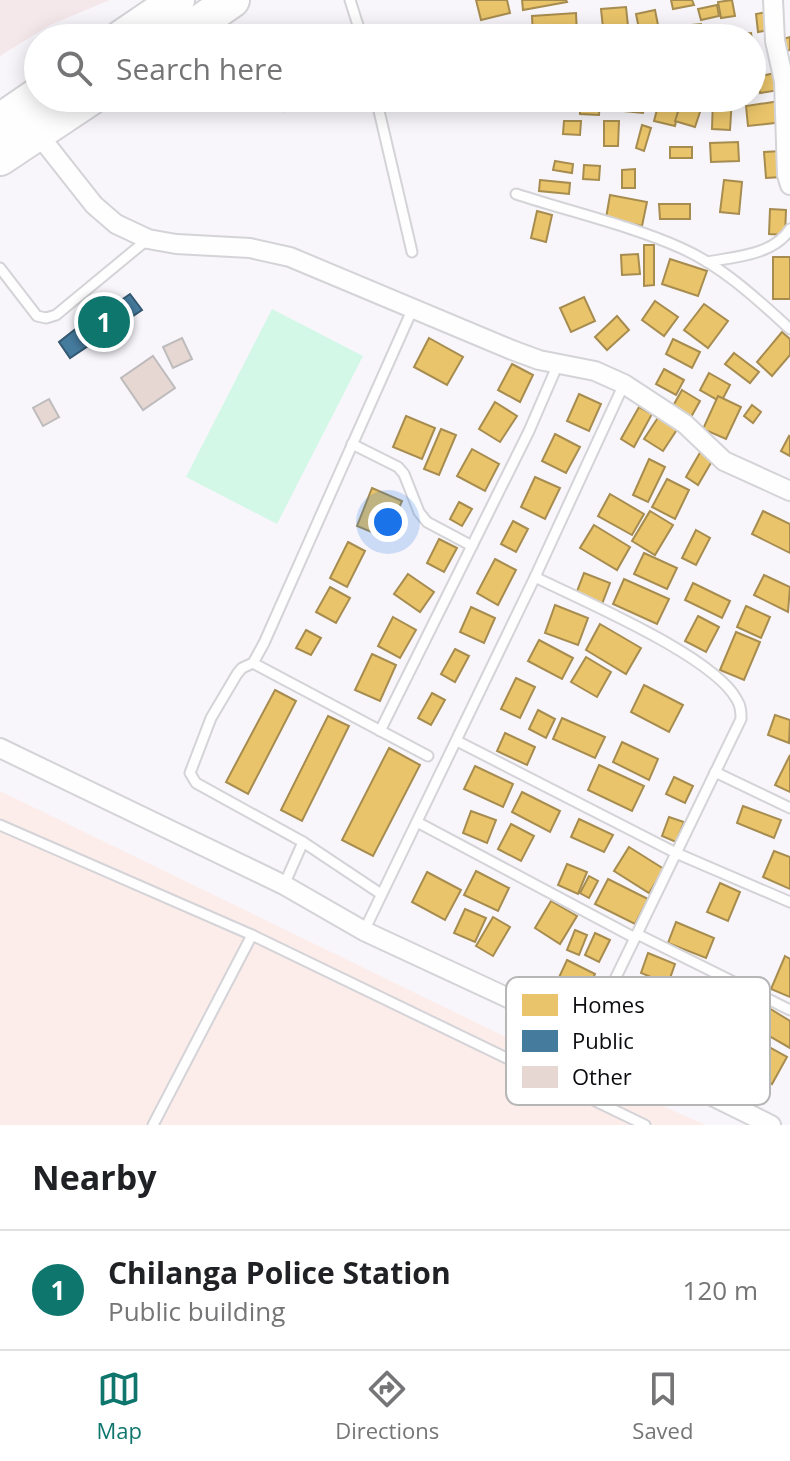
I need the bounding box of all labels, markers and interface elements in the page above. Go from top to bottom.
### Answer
search box [24,24,766,112]
icon: search [52,46,96,90]
text: Search here [116,48,283,89]
pin: 1 [78,292,130,352]
your location [368,502,408,542]
legend [506,977,770,1105]
text: Homes [572,989,645,1019]
text: Public [572,1025,634,1055]
text: Other [572,1061,632,1091]
text: Nearby [32,1154,157,1200]
text: Chilanga Police Station [108,1252,451,1293]
text: 1 [51,1272,65,1308]
text: 120 m [683,1272,758,1308]
text: Public building [108,1293,285,1329]
tab: Map [97,1367,142,1445]
tab: Directions [335,1367,439,1445]
tab: Saved [632,1367,693,1445]

